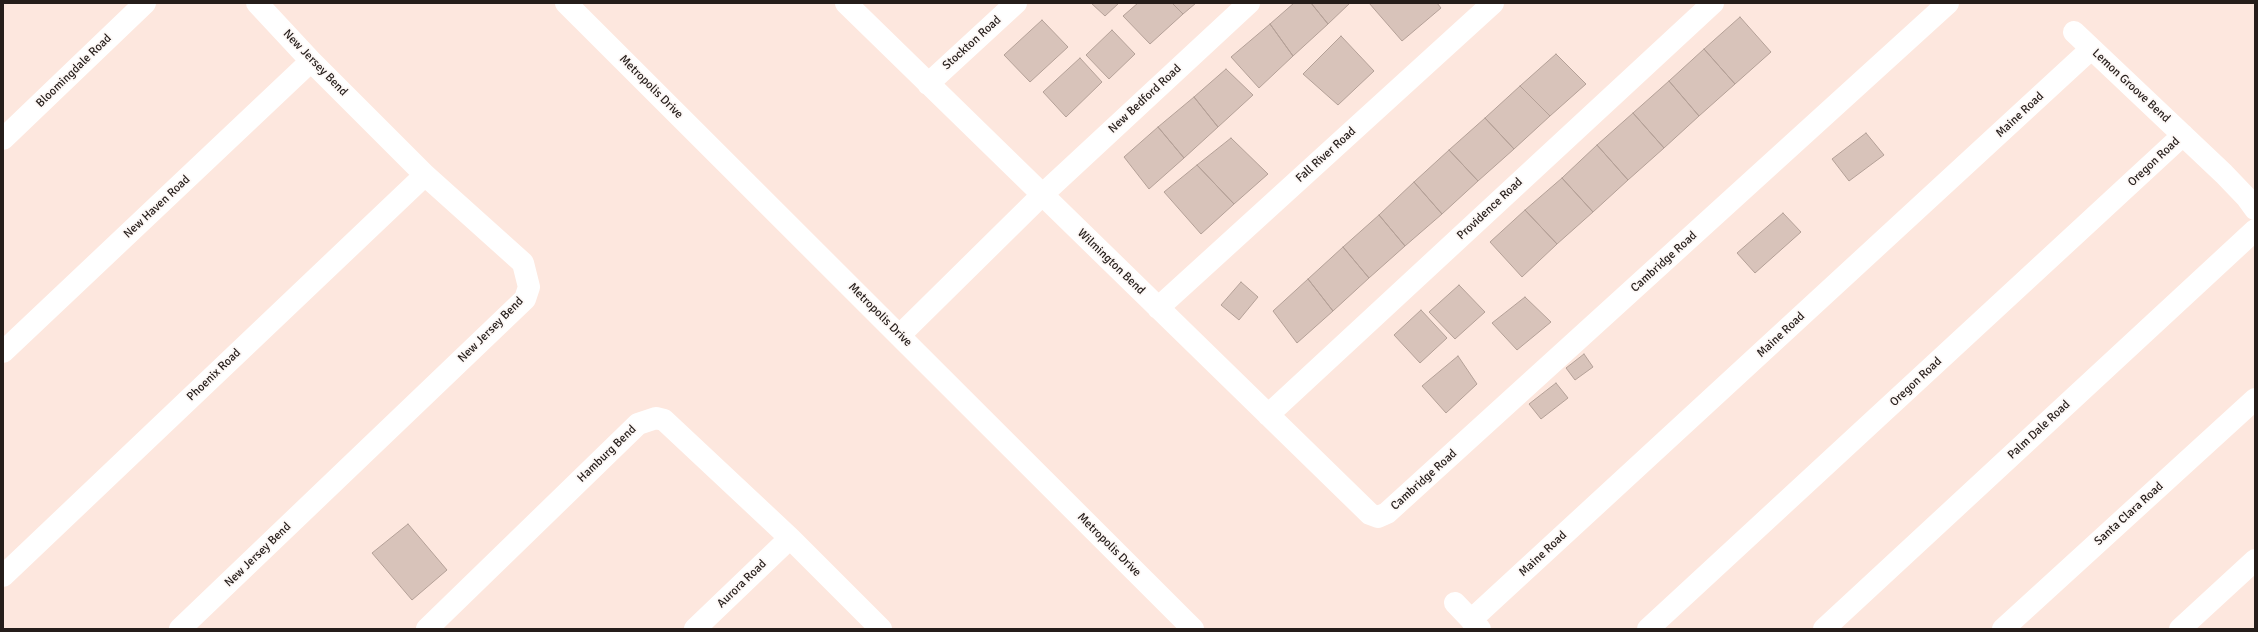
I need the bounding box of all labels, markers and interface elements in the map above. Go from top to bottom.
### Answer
street label: Stockton Road [940,13,1004,73]
street label: New Jersey Bend [280,27,350,99]
street label: Bloomingdale Road [33,31,115,111]
street label: Lemon Groove Bend [2089,46,2173,126]
street label: Metropolis Drive [616,52,686,122]
street label: New Bedford Road [1106,62,1184,136]
street label: Maine Road [1993,89,2047,141]
street label: Fall River Road [1293,124,1359,186]
street label: Oregon Road [2125,134,2183,190]
street label: New Haven Road [121,173,193,241]
street label: Providence Road [1454,175,1526,243]
street label: Wilmington Bend [1074,226,1148,298]
street label: Cambridge Road [1628,229,1700,295]
street label: Metropolis Drive [845,280,915,350]
street label: New Jersey Bend [455,294,527,366]
street label: Maine Road [1754,309,1808,361]
street label: Phoenix Road [184,346,244,404]
street label: Oregon Road [1887,354,1945,410]
street label: Palm Dale Road [2005,398,2073,462]
street label: Hamburg Bend [575,422,639,486]
street label: Cambridge Road [1388,447,1460,513]
street label: Santa Clara Road [2092,479,2166,549]
street label: Metropolis Drive [1074,510,1144,580]
street label: New Jersey Bend [222,520,294,590]
street label: Maine Road [1516,528,1570,580]
street label: Aurora Road [714,557,770,611]

